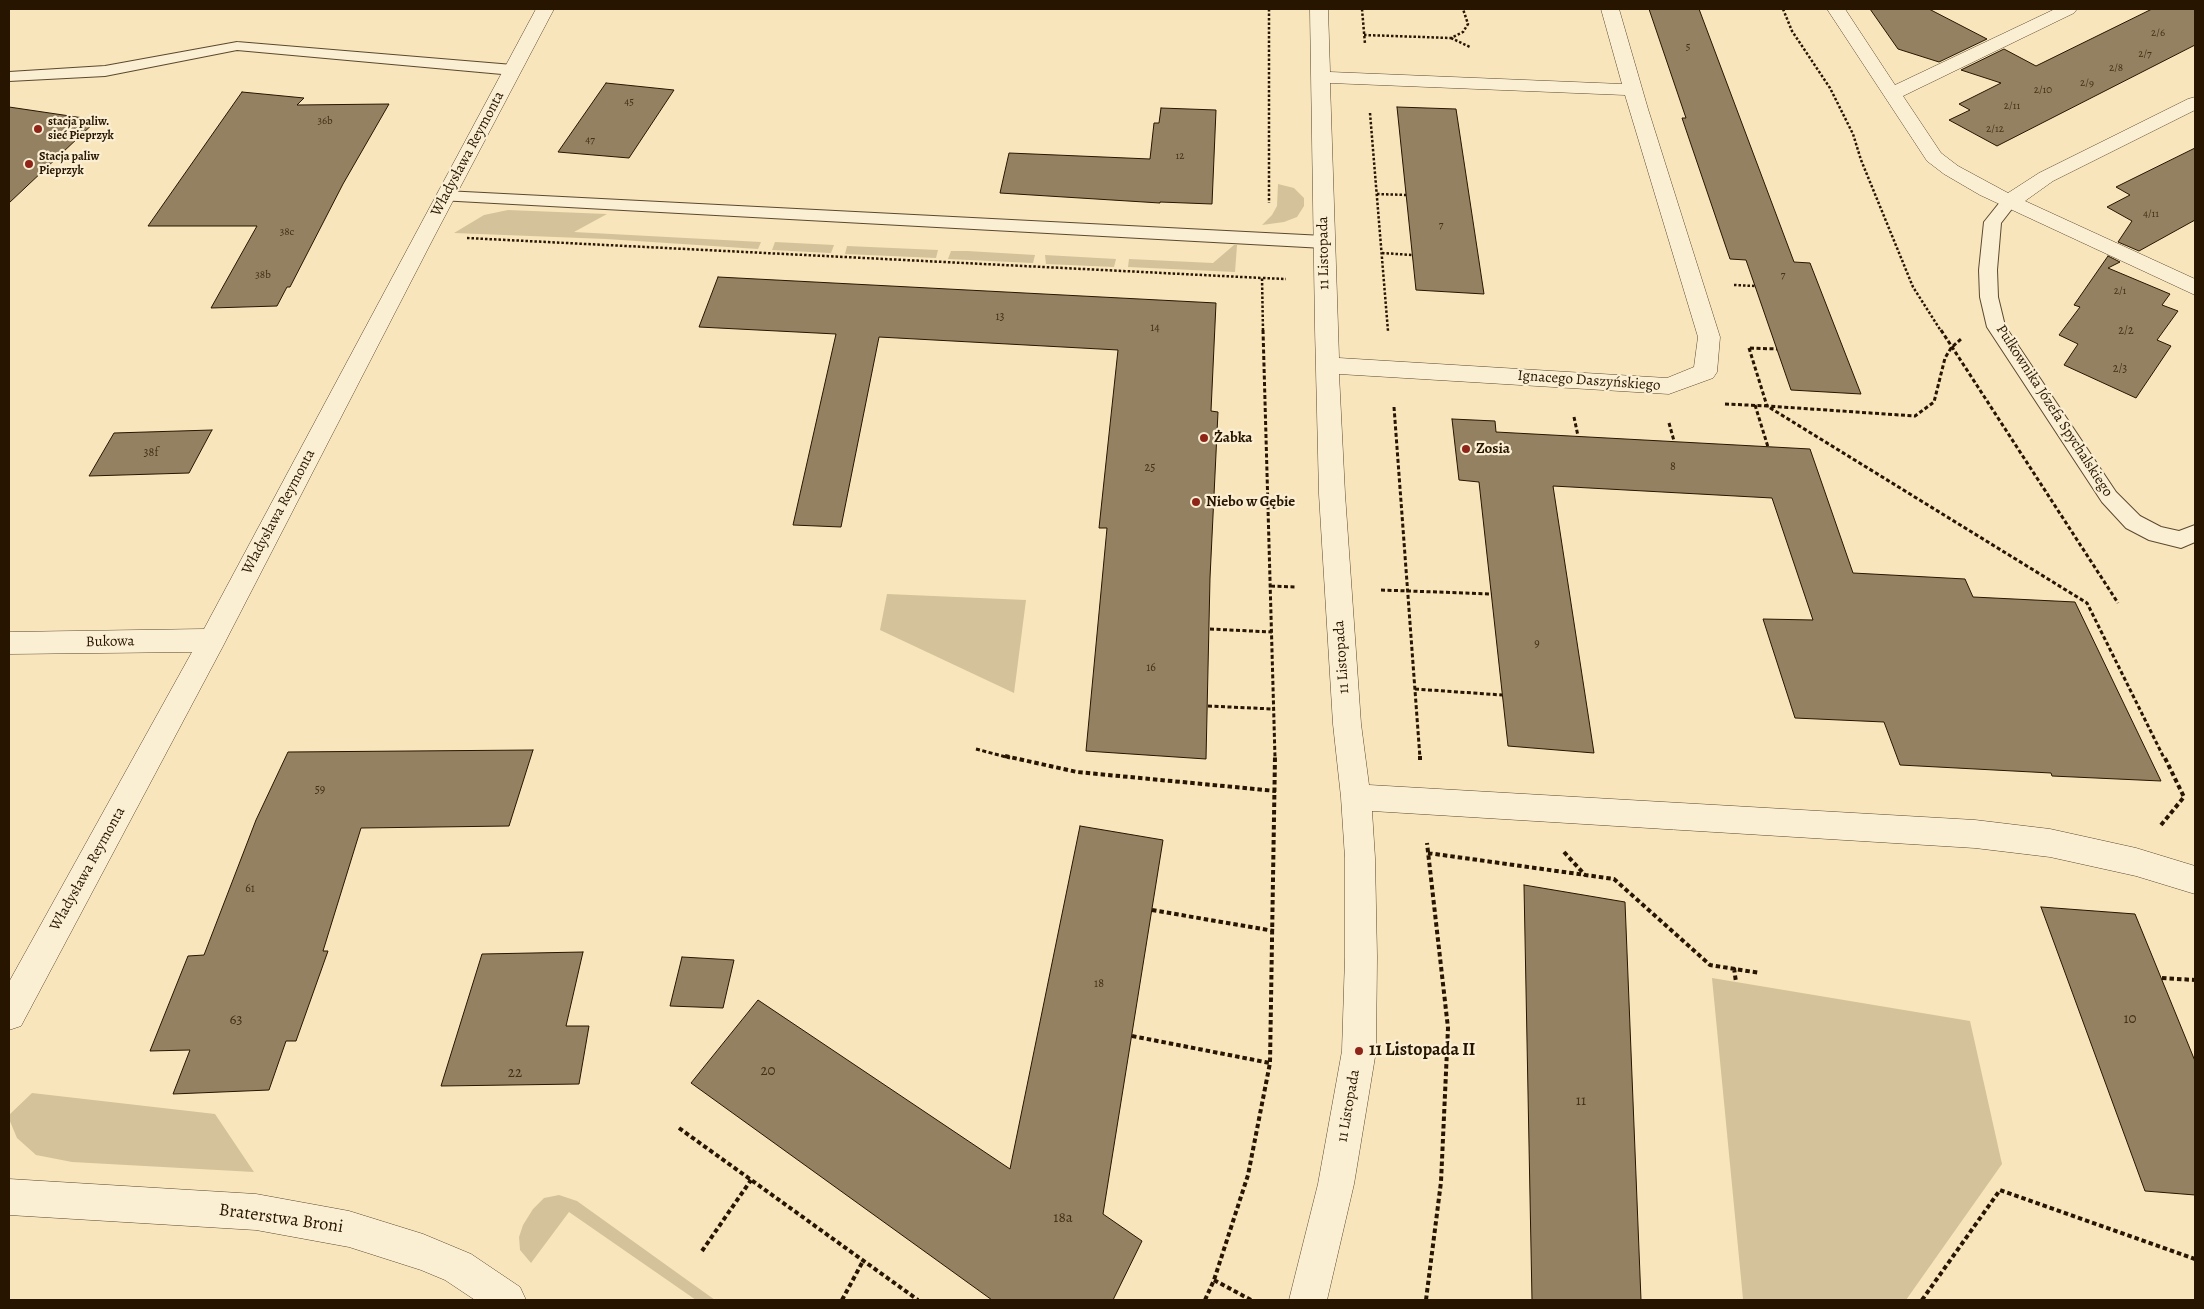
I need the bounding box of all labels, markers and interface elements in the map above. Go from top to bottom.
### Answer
house number: 2/6 [2151,26,2165,40]
house number: 5 [1686,40,1690,54]
house number: 2/7 [2138,47,2152,61]
house number: 2/8 [2109,61,2123,75]
house number: 2/9 [2080,76,2094,90]
house number: 2/10 [2034,83,2052,97]
street label: Władysława Reymonta [427,88,509,220]
house number: 45 [624,95,634,109]
house number: 2/11 [2004,99,2020,113]
house number: 36b [317,114,333,128]
place label: stacja paliw. sieć Pieprzyk [48,115,114,143]
house number: 2/12 [1986,122,2004,136]
marker: stacja paliw. sieć Pieprzyk [32,123,44,135]
house number: 47 [585,133,595,147]
house number: 12 [1176,149,1184,163]
place label: Stacja paliw Pieprzyk [39,150,99,178]
marker: Stacja paliw Pieprzyk [23,158,35,170]
house number: 4/11 [2143,207,2159,221]
street label: 11 Listopada [1314,216,1334,290]
house number: 7 [1439,218,1443,232]
house number: 38c [280,225,294,239]
house number: 38b [255,268,271,282]
house number: 7 [1781,268,1785,282]
house number: 2/1 [2114,284,2126,298]
house number: 13 [995,310,1005,324]
house number: 14 [1150,321,1160,335]
street label: Pułkownika Józefa Spychalskiego [1992,322,2116,500]
house number: 2/2 [2118,324,2134,338]
house number: 2/3 [2113,362,2127,376]
street label: Ignacego Daszyńskiego [1517,367,1661,395]
place label: Żabka [1214,429,1252,447]
marker: Żabka [1198,432,1210,444]
place label: Zosia [1476,440,1510,458]
marker: Zosia [1460,443,1472,455]
house number: 38f [144,446,158,460]
street label: Władysława Reymonta [238,446,320,578]
house number: 8 [1670,460,1676,474]
house number: 25 [1145,461,1155,475]
place label: Niebo w Gębie [1206,493,1295,511]
marker: Niebo w Gębie [1190,496,1202,508]
street label: 11 Listopada [1330,620,1354,694]
street label: Bukowa [85,633,135,651]
house number: 9 [1534,637,1540,651]
house number: 16 [1146,661,1156,675]
house number: 59 [315,783,325,797]
street label: Władysława Reymonta [46,804,130,934]
house number: 61 [245,882,255,896]
house number: 18 [1094,977,1104,991]
house number: 10 [2123,1010,2137,1028]
house number: 63 [229,1011,243,1029]
place label: 11 Listopada II [1369,1040,1475,1062]
marker: 11 Listopada II [1353,1045,1365,1057]
house number: 20 [760,1062,776,1080]
house number: 22 [508,1064,522,1082]
street label: 11 Listopada [1334,1068,1364,1144]
house number: 11 [1576,1092,1586,1110]
street label: Braterstwa Broni [217,1200,345,1238]
house number: 18a [1053,1209,1073,1227]

